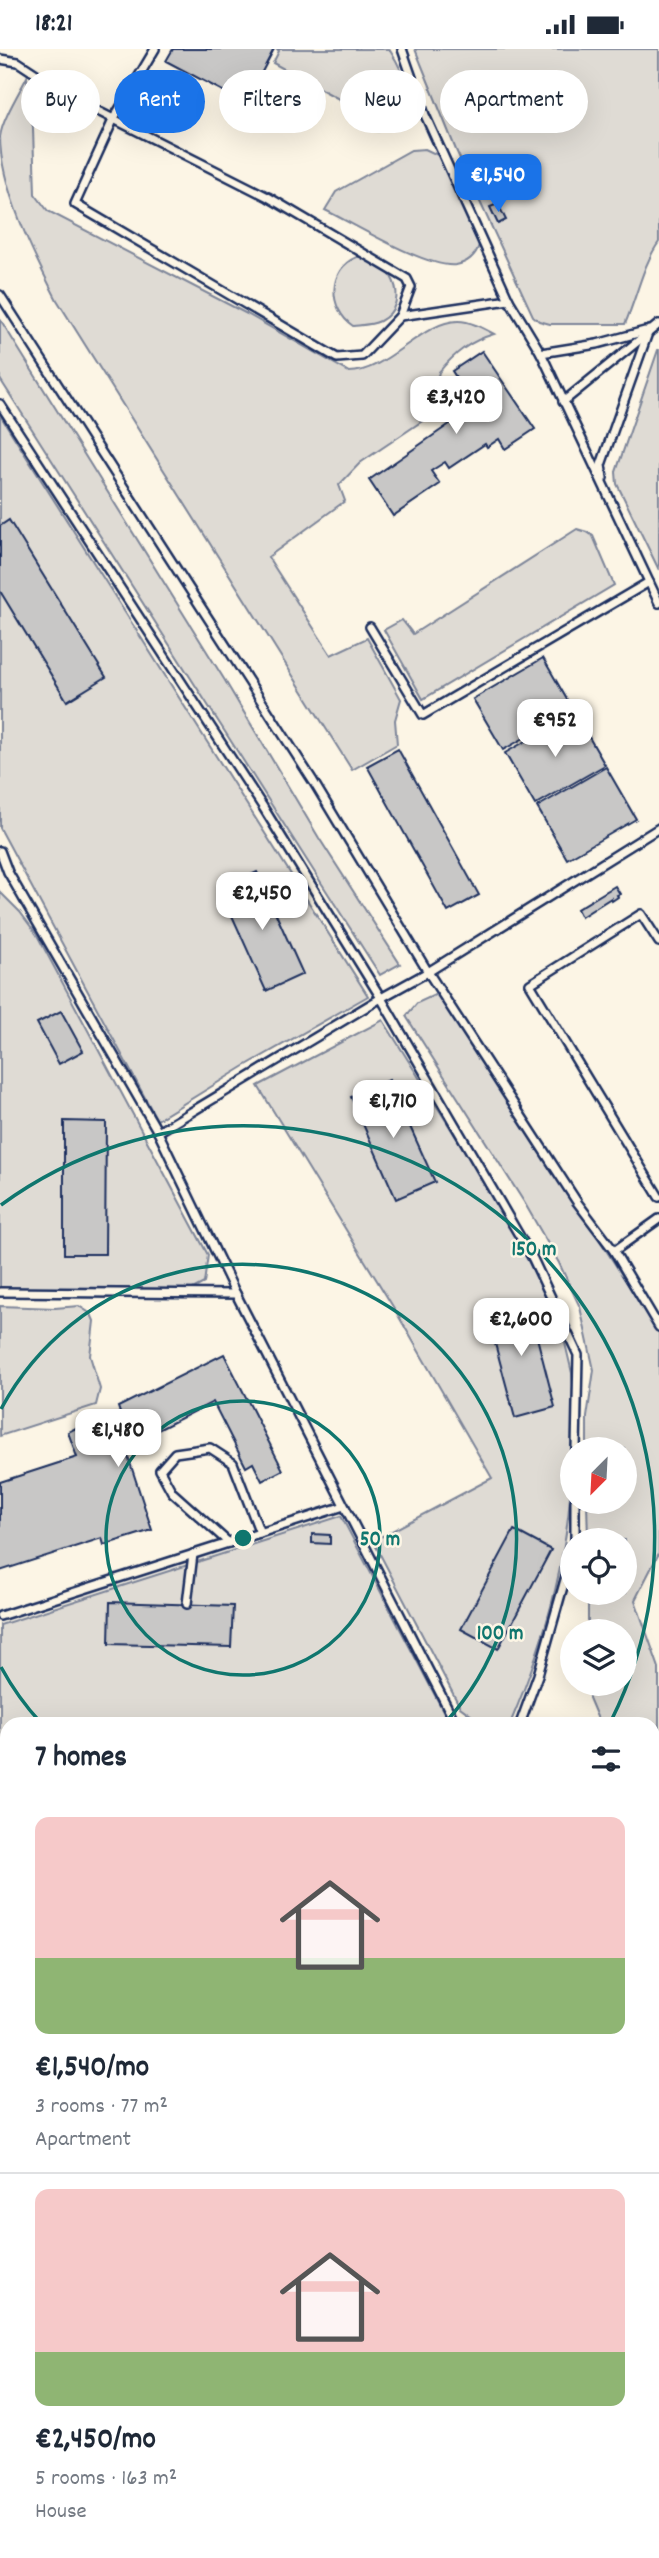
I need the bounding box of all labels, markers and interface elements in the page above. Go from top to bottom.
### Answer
text: 18:21 [35,6,73,43]
chip: Buy [21,70,100,133]
chip: Rent [114,70,205,133]
chip: Filters [219,70,326,133]
chip: New [340,70,426,133]
chip: Apartment [440,70,588,133]
pin: €1,540 [441,155,555,214]
text: €1,540 [471,160,525,193]
pin: €3,420 [399,377,513,436]
text: €3,420 [426,382,486,415]
pin: €952 [514,699,596,759]
text: €952 [533,705,577,738]
pin: €2,450 [205,873,319,932]
text: €2,450 [232,878,292,911]
pin: €1,710 [336,1081,450,1140]
text: €1,710 [369,1086,417,1119]
text: 150 m [511,1236,557,1266]
pin: €2,600 [464,1299,578,1358]
text: €2,600 [489,1304,553,1337]
pin: €1,480 [61,1409,175,1469]
text: €1,480 [91,1415,145,1448]
north arrow [560,1437,637,1514]
map controls [560,1437,637,1696]
centre of rings [231,1526,255,1550]
text: 50 m [360,1526,400,1556]
button: locate [560,1528,637,1605]
button: layers [560,1619,637,1696]
text: 100 m [477,1620,523,1650]
text: 7 homes [35,1738,127,1781]
icon: filters [587,1740,625,1778]
icon: home [267,1862,393,1988]
text: €1,540/mo [35,2048,149,2091]
text: 3 rooms · 77 m² [35,2091,168,2124]
text: Apartment [35,2124,131,2157]
icon: home [267,2234,393,2360]
text: €2,450/mo [35,2420,156,2463]
text: 5 rooms · 163 m² [35,2463,177,2496]
text: House [35,2496,87,2529]

